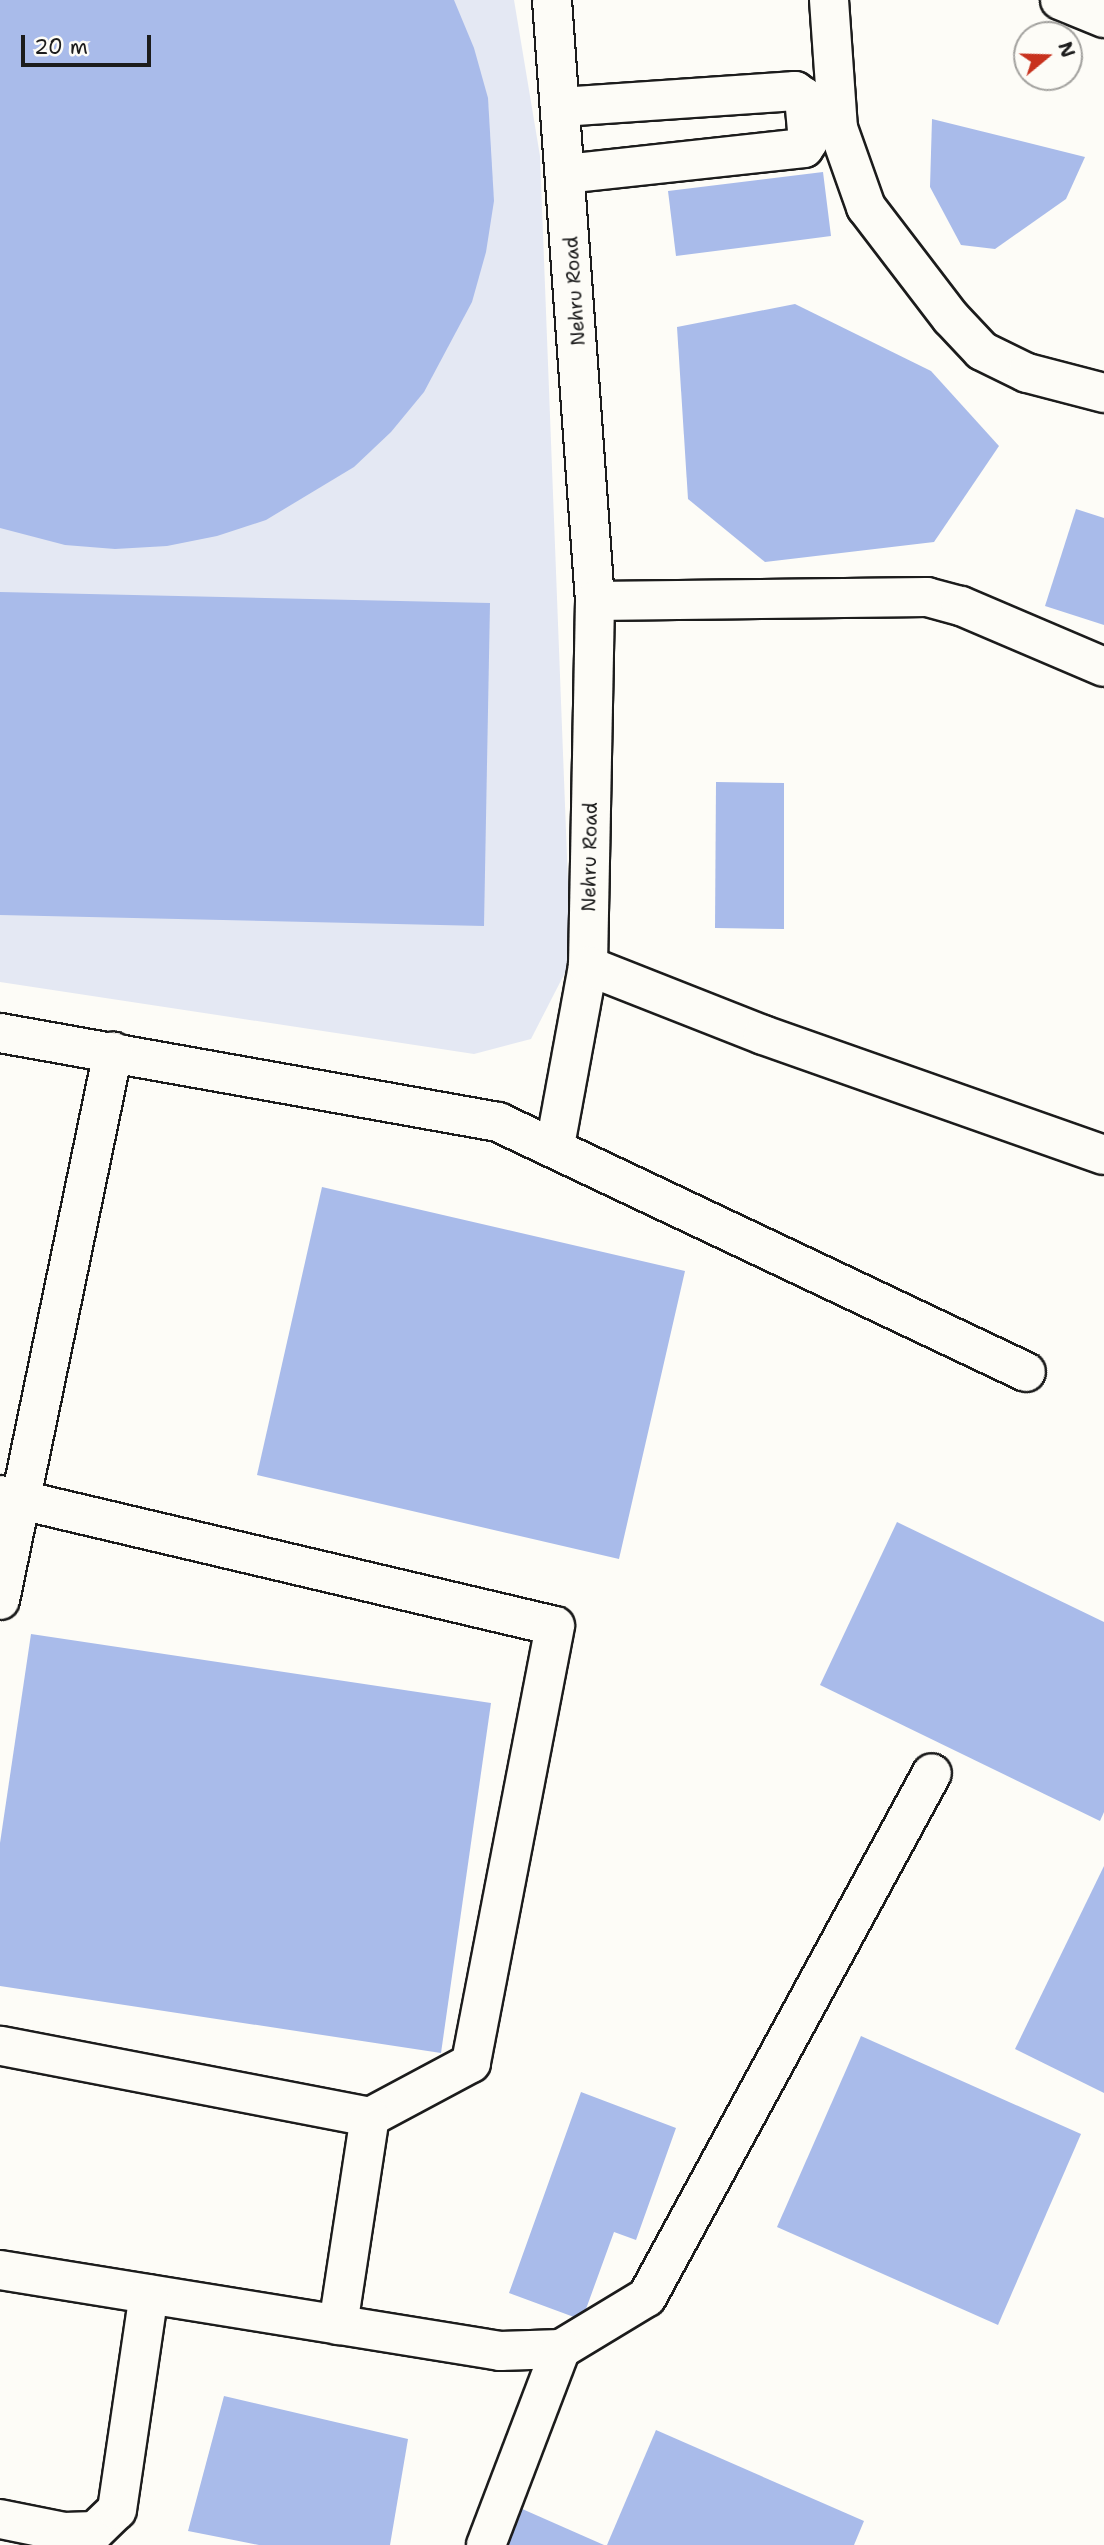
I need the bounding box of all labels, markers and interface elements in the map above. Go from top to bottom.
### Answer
scale bar [24,21,154,65]
north arrow [1013,21,1083,91]
text: 20 m [34,33,88,61]
text: N [1052,38,1081,61]
street label: Nehru Road [560,235,590,347]
street label: Nehru Road [578,802,602,912]

